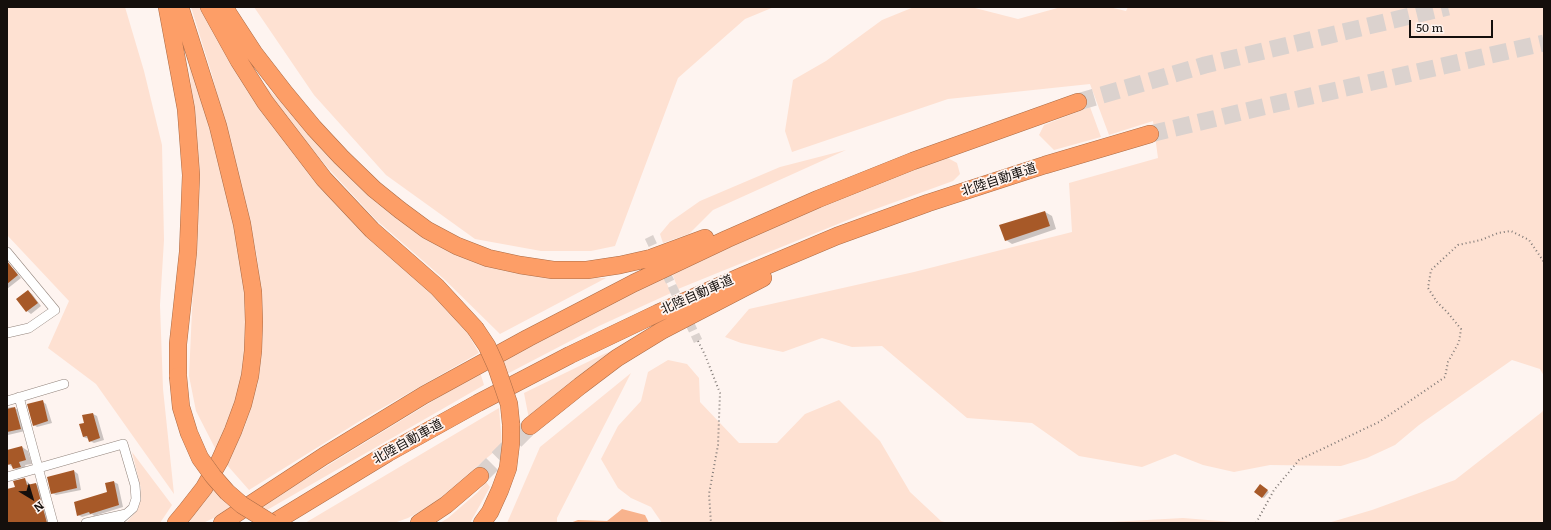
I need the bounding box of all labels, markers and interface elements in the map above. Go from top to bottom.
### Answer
scale bar [1411,12,1495,38]
text: 50 m [1416,18,1443,36]
street label: 北陸自動車道 [959,161,1039,199]
street label: 北陸自動車道 [658,272,736,318]
street label: 北陸自動車道 [370,416,446,468]
north arrow [12,478,52,518]
text: N [31,498,48,517]

